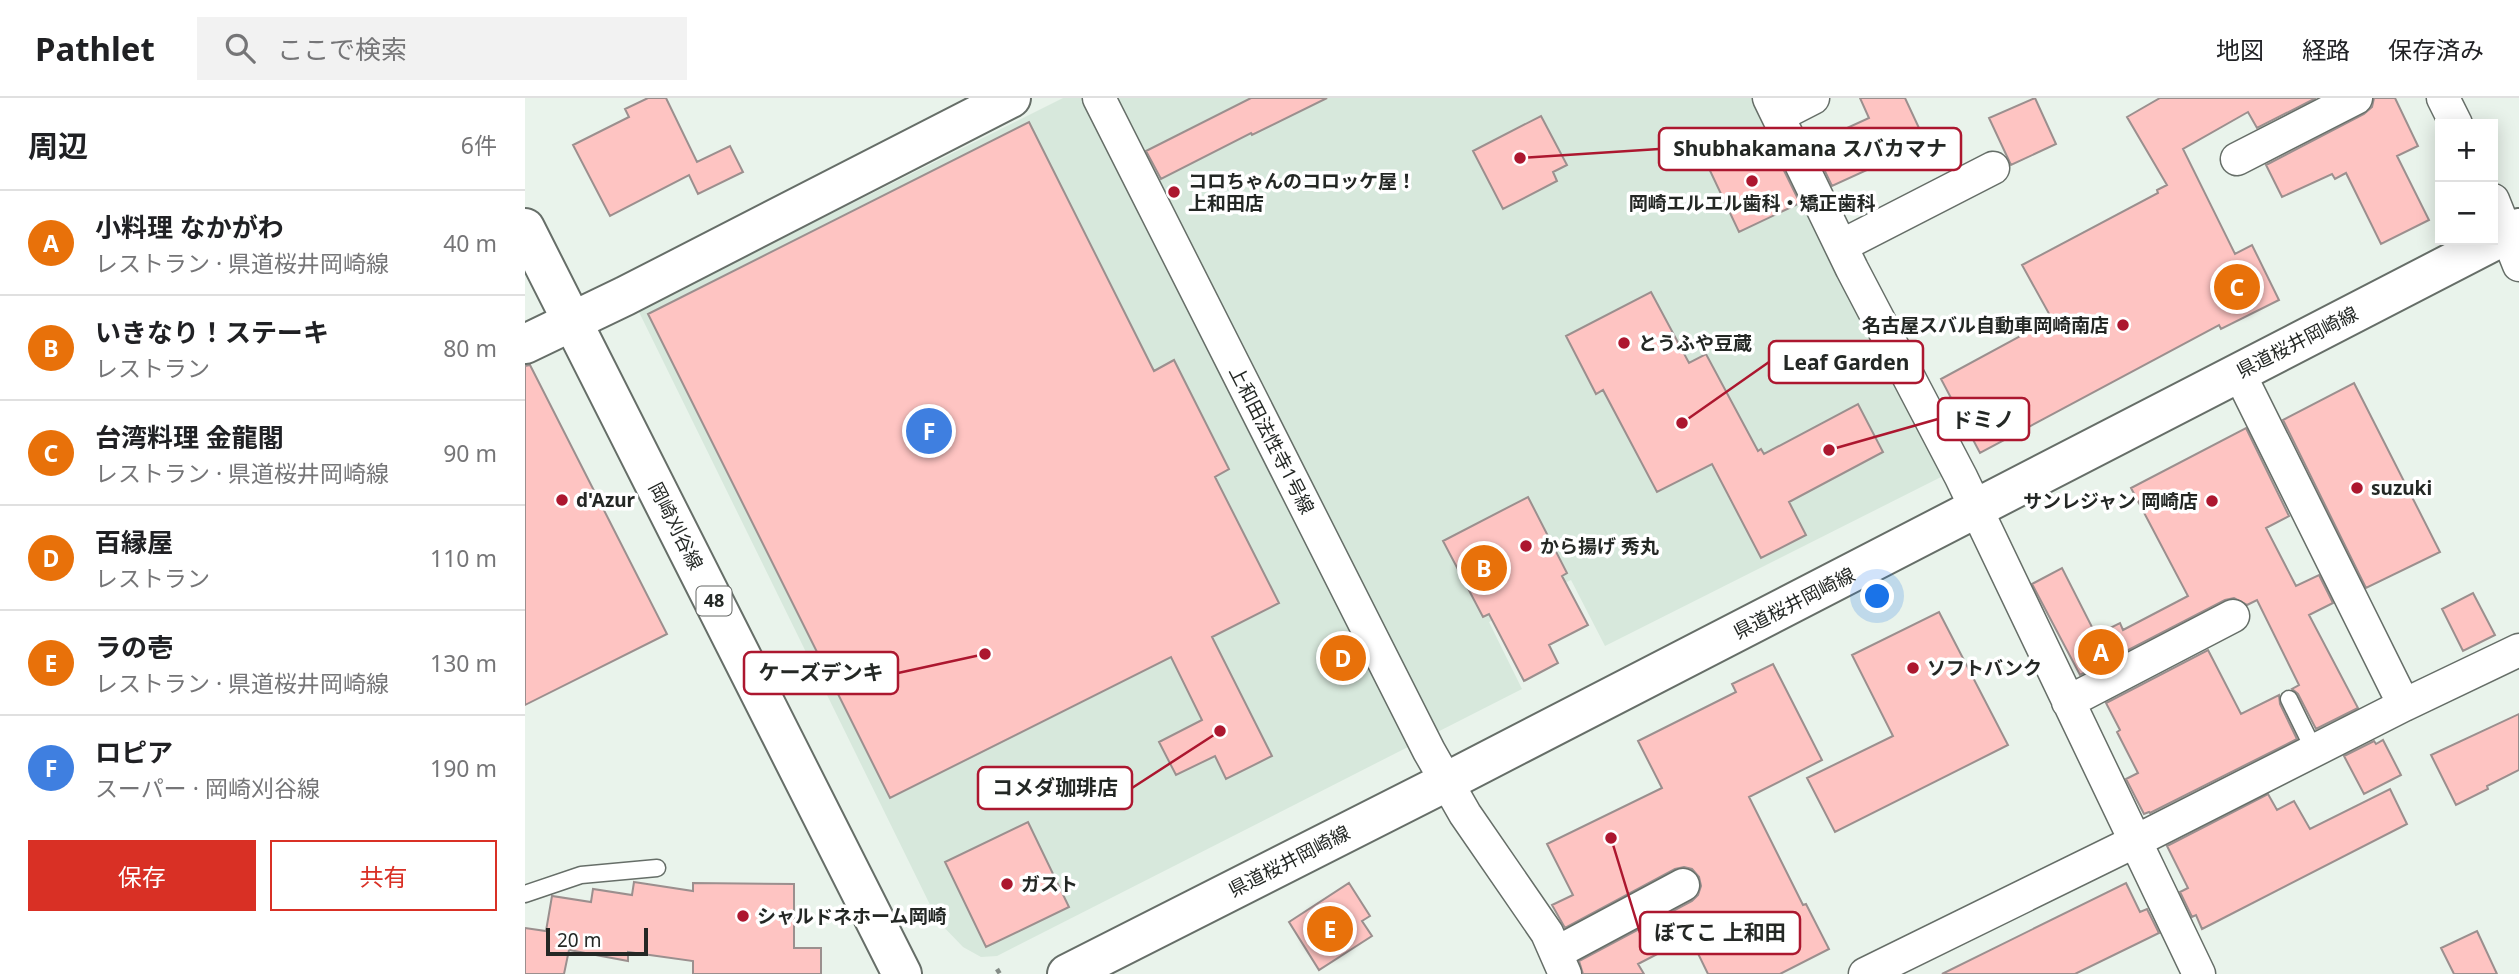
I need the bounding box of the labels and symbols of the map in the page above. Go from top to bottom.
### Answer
callout: Shubhakamana スバカマナ [1659,128,1961,170]
text: Shubhakamana スバカマナ [1673,134,1947,162]
place label: コロちゃんのコロッケ屋！ 上和田店 [1188,168,1416,216]
marker: 岡崎エルエル歯科・矯正歯科 [1744,173,1760,189]
marker: コロちゃんのコロッケ屋！ 上和田店 [1166,184,1182,200]
place label: 岡崎エルエル歯科・矯正歯科 [1628,190,1876,216]
pin: C [2214,261,2260,313]
street label: 県道桜井岡崎線 [2232,300,2362,384]
place label: 名古屋スバル自動車岡崎南店 [1862,312,2109,338]
marker: 名古屋スバル自動車岡崎南店 [2115,317,2131,333]
place label: とうふや豆蔵 [1638,330,1752,356]
marker: とうふや豆蔵 [1616,335,1632,351]
callout: Leaf Garden [1769,341,1923,383]
text: Leaf Garden [1783,348,1909,376]
street label: 上和田法性寺1号線 [1223,362,1321,518]
callout: ドミノ [1938,398,2029,440]
pin: F [906,405,952,457]
text: ドミノ [1952,405,2015,433]
place label: suzuki [2371,475,2432,501]
street label: 岡崎刈谷線 [643,478,709,574]
marker: suzuki [2349,480,2365,496]
place label: d'Azur [576,487,636,513]
place label: サンレジャン 岡崎店 [2023,488,2198,514]
marker: d'Azur [554,492,570,508]
marker: サンレジャン 岡崎店 [2204,493,2220,509]
place label: から揚げ 秀丸 [1540,533,1659,559]
marker: から揚げ 秀丸 [1518,538,1534,554]
pin: B [1461,542,1507,594]
street label: 県道桜井岡崎線 [1729,561,1859,645]
your location [1860,579,1894,613]
road number: 48 [697,587,731,616]
pin: A [2078,626,2124,678]
pin: D [1320,632,1366,684]
callout: ケーズデンキ [744,652,898,694]
place label: ソフトバンク [1927,655,2042,681]
text: ケーズデンキ [759,658,883,686]
marker: ソフトバンク [1905,660,1921,676]
callout: コメダ珈琲店 [978,767,1132,809]
text: コメダ珈琲店 [992,773,1118,801]
street label: 県道桜井岡崎線 [1224,819,1354,903]
place label: ガスト [1021,871,1078,897]
marker: ガスト [999,876,1015,892]
place label: シャルドネホーム岡崎 [757,903,946,929]
pin: E [1307,903,1353,955]
marker: シャルドネホーム岡崎 [735,908,751,924]
callout: ぼてこ 上和田 [1640,912,1800,954]
text: ぼてこ 上和田 [1654,918,1786,946]
scale bar [546,925,647,957]

